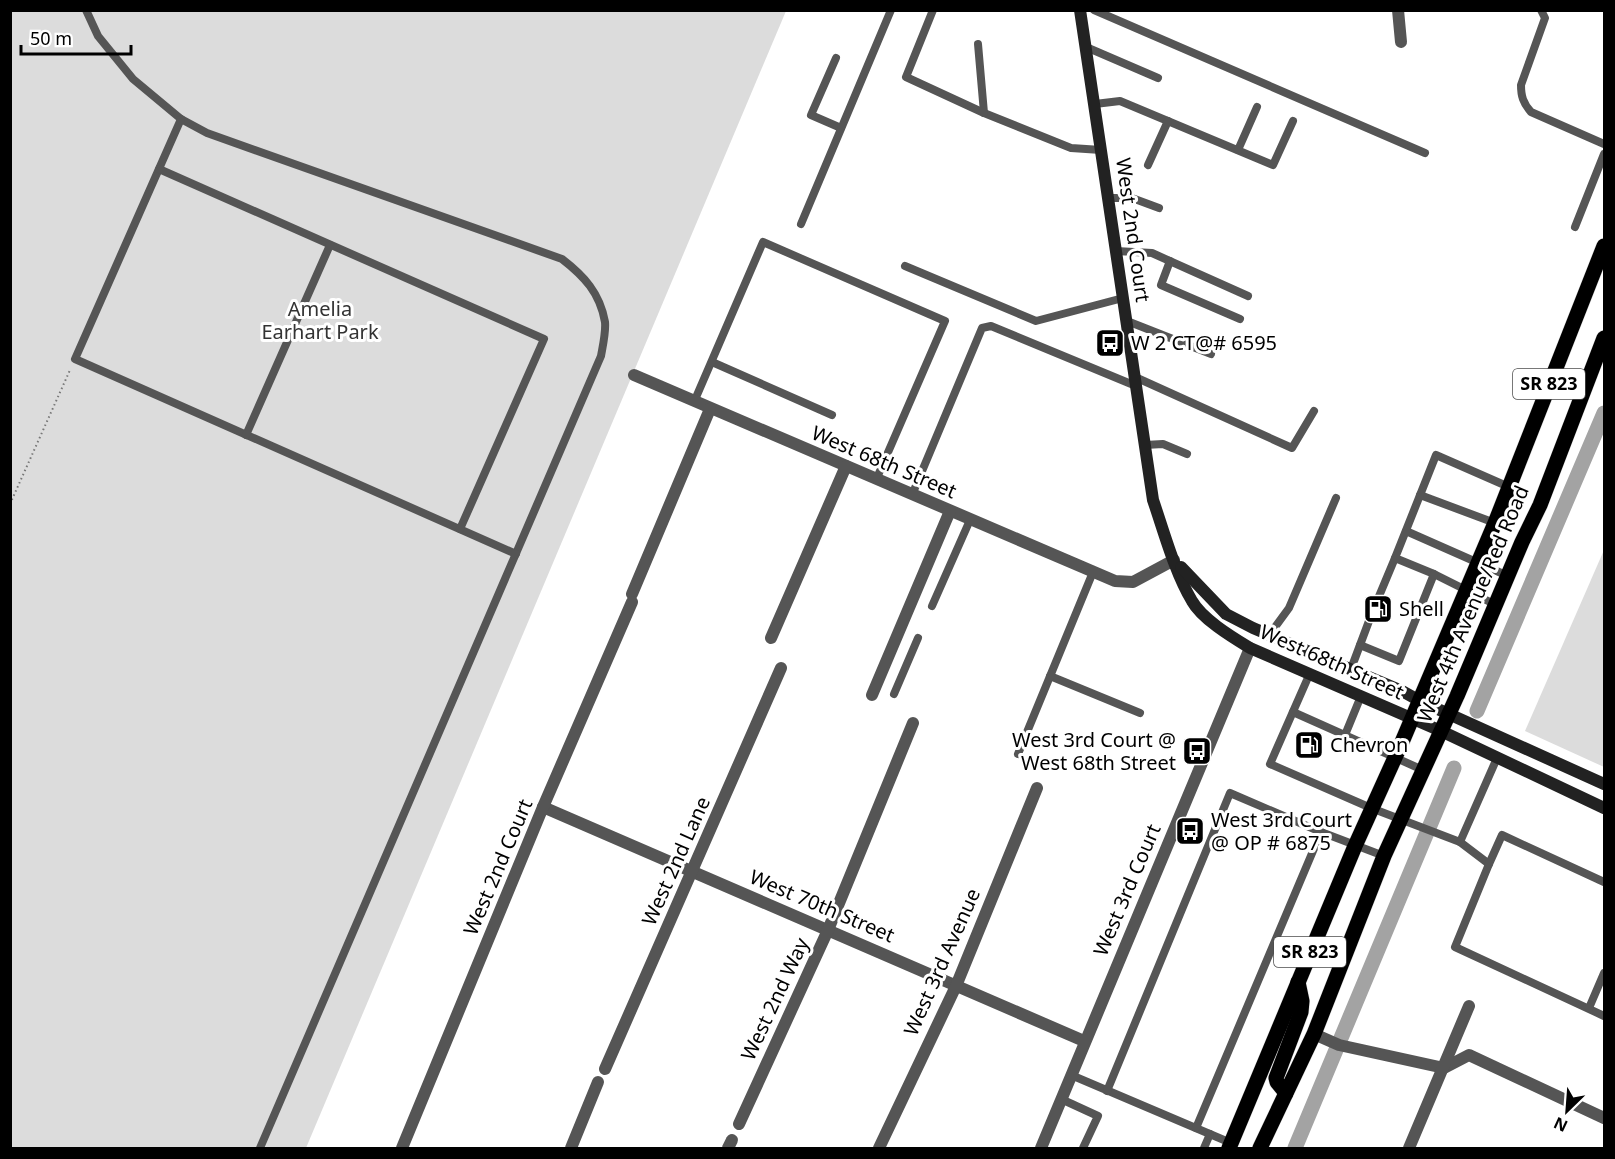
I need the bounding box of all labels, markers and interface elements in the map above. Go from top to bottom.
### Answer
scale bar [21,18,130,56]
text: 50 m [30,26,72,50]
street label: West 2nd Court [1110,156,1157,304]
park label: Amelia Earhart Park [261,295,379,345]
bus stop icon: W 2 CT@# 6595 [1094,327,1126,359]
place label: W 2 CT@# 6595 [1131,329,1277,356]
road number: SR 823 [1513,369,1585,399]
street label: West 68th Street [808,419,961,504]
street label: West 4th Avenue/Red Road [1410,481,1535,726]
fuel station icon: Shell [1362,593,1394,625]
place label: Shell [1399,595,1444,622]
street label: West 68th Street [1256,618,1408,705]
place label: West 3rd Court @ West 68th Street [1012,726,1176,776]
fuel station icon: Chevron [1293,729,1325,761]
place label: Chevron [1330,731,1408,758]
bus stop icon: West 3rd Court @ West 68th Street [1181,735,1213,767]
street label: West 2nd Lane [635,792,716,929]
street label: West 2nd Court [457,795,538,939]
place label: West 3rd Court @ OP # 6875 [1211,806,1352,856]
bus stop icon: West 3rd Court @ OP # 6875 [1174,815,1206,847]
street label: West 3rd Court [1087,820,1166,960]
street label: West 70th Street [746,863,899,948]
street label: West 3rd Avenue [897,884,986,1040]
street label: West 2nd Way [734,932,815,1064]
road number: SR 823 [1274,937,1346,967]
north arrow [1537,1081,1597,1141]
text: N [1550,1112,1571,1137]

